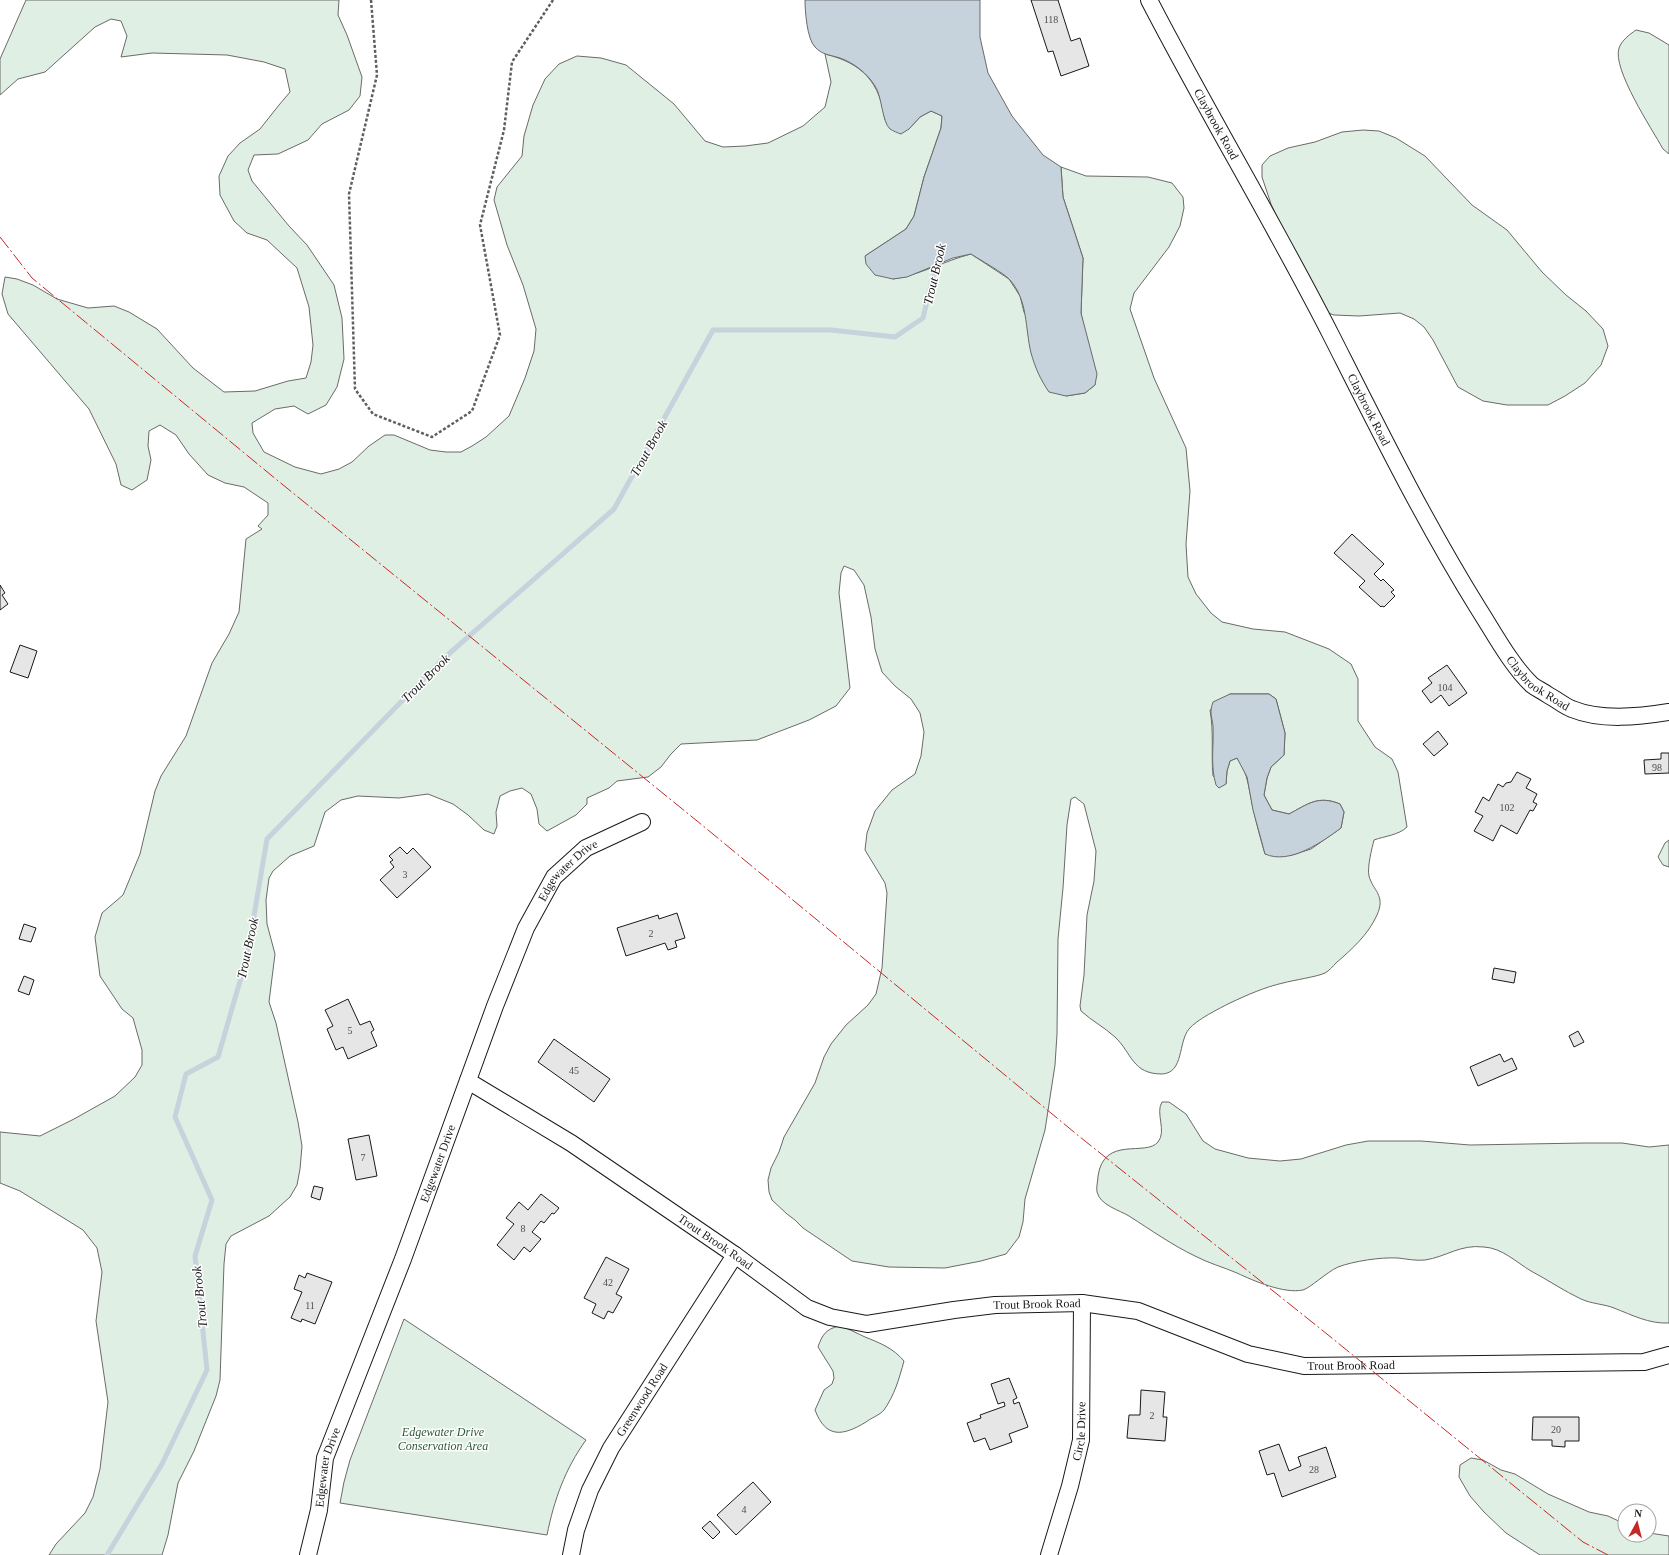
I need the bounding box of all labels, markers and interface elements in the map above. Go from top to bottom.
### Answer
house number: 118 [1044,14,1058,25]
street label: Claybrook Road [1191,86,1241,162]
water label: Trout Brook [920,242,949,306]
street label: Claybrook Road [1345,371,1393,448]
water label: Trout Brook [627,417,670,479]
water label: Trout Brook [398,651,453,706]
street label: Claybrook Road [1503,653,1572,714]
house number: 104 [1438,682,1453,693]
house number: 98 [1652,762,1662,773]
house number: 102 [1500,802,1515,813]
street label: Edgewater Drive [535,837,600,904]
house number: 3 [403,869,408,880]
water label: Trout Brook [234,916,261,980]
house number: 2 [649,928,654,939]
house number: 5 [348,1025,353,1036]
house number: 45 [569,1065,579,1076]
street label: Edgewater Drive [417,1123,458,1204]
house number: 7 [361,1152,366,1163]
street label: Trout Brook Road [675,1211,755,1272]
house number: 8 [521,1223,526,1234]
water label: Trout Brook [189,1265,210,1329]
house number: 42 [603,1277,613,1288]
street label: Trout Brook Road [993,1296,1081,1312]
house number: 11 [305,1300,315,1311]
street label: Trout Brook Road [1307,1358,1395,1373]
street label: Greenwood Road [613,1361,671,1439]
street label: Circle Drive [1069,1402,1088,1462]
house number: 2 [1150,1410,1155,1421]
house number: 20 [1551,1424,1561,1435]
street label: Edgewater Drive [312,1425,343,1508]
park label: Edgewater Drive Conservation Area [398,1425,488,1453]
house number: 28 [1309,1464,1319,1475]
north arrow [1617,1503,1657,1543]
house number: 4 [742,1504,747,1515]
text: N [1634,1507,1643,1520]

